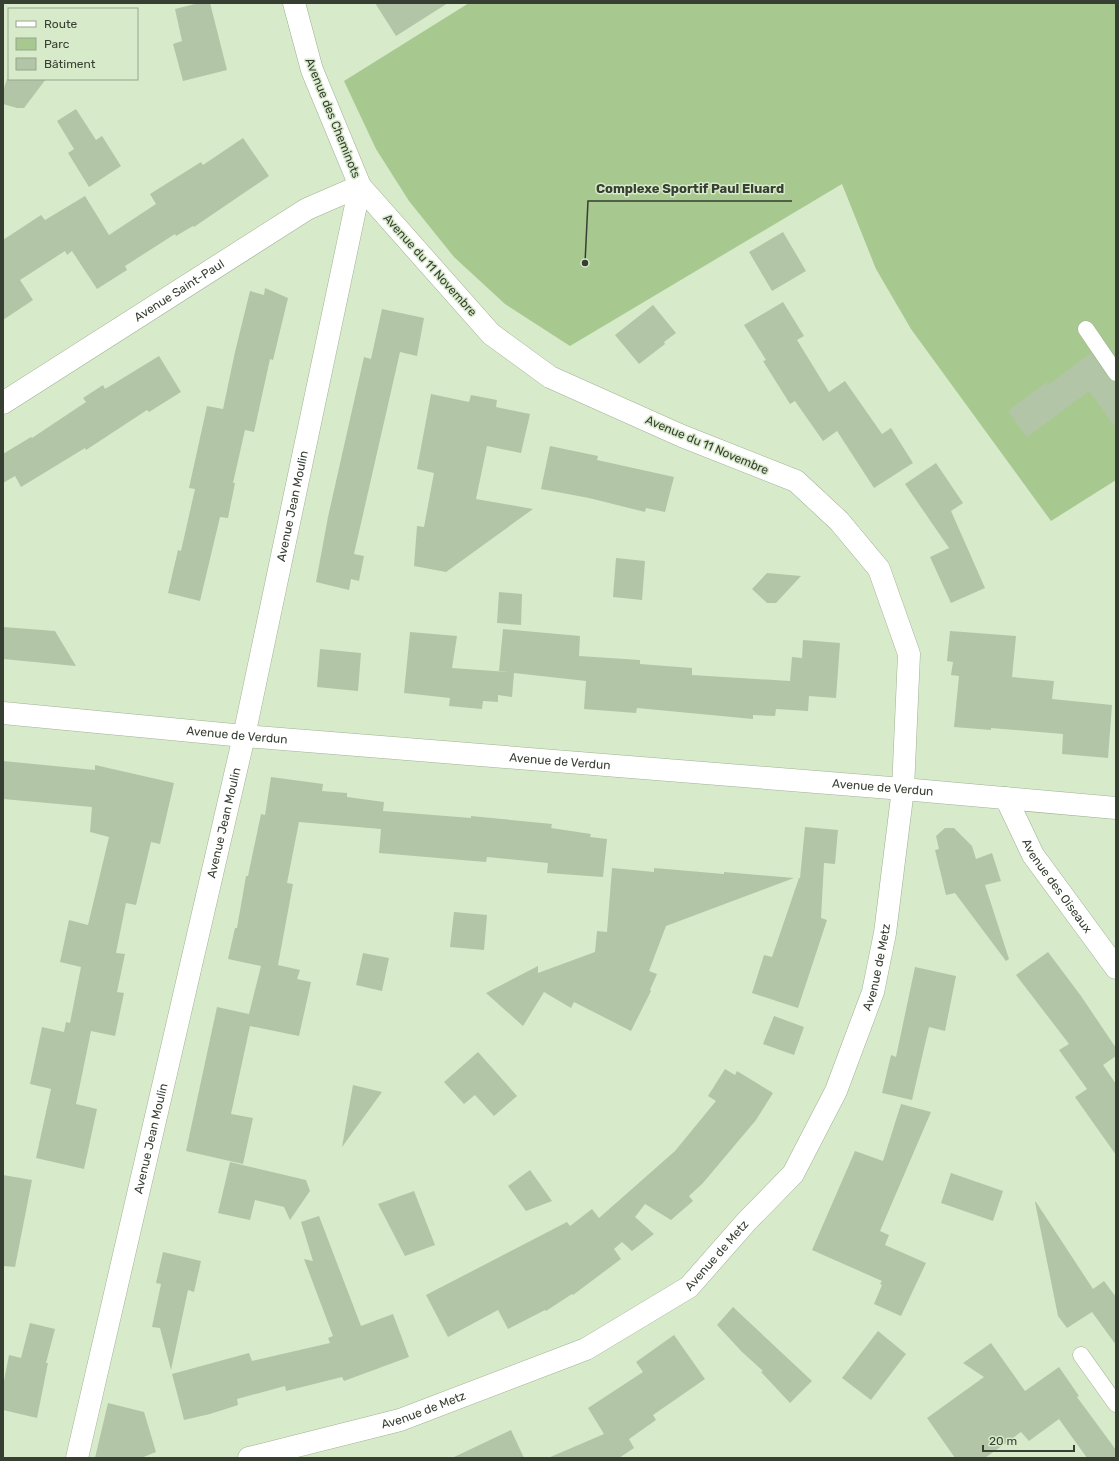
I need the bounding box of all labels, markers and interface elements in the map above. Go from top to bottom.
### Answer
legend [8,8,138,80]
text: Route [44,17,78,31]
text: Parc [44,37,70,51]
street label: Avenue des Cheminots [302,56,364,180]
text: Bâtiment [44,57,96,71]
callout: Complexe Sportif Paul Eluard [588,176,792,201]
text: Complexe Sportif Paul Eluard [596,181,784,196]
street label: Avenue du 11 Novembre [380,211,480,319]
street label: Avenue Saint-Paul [132,257,227,324]
street label: Avenue du 11 Novembre [643,413,771,477]
street label: Avenue Jean Moulin [274,449,311,563]
street label: Avenue de Verdun [186,724,288,746]
street label: Avenue de Verdun [509,750,611,772]
street label: Avenue Jean Moulin [204,766,243,879]
street label: Avenue de Verdun [832,776,934,799]
street label: Avenue des Oiseaux [1019,836,1095,936]
street label: Avenue de Metz [860,923,893,1012]
street label: Avenue Jean Moulin [131,1082,170,1195]
street label: Avenue de Metz [682,1217,751,1293]
street label: Avenue de Metz [380,1389,468,1431]
scale bar [983,1427,1074,1453]
text: 20 m [989,1434,1017,1448]

